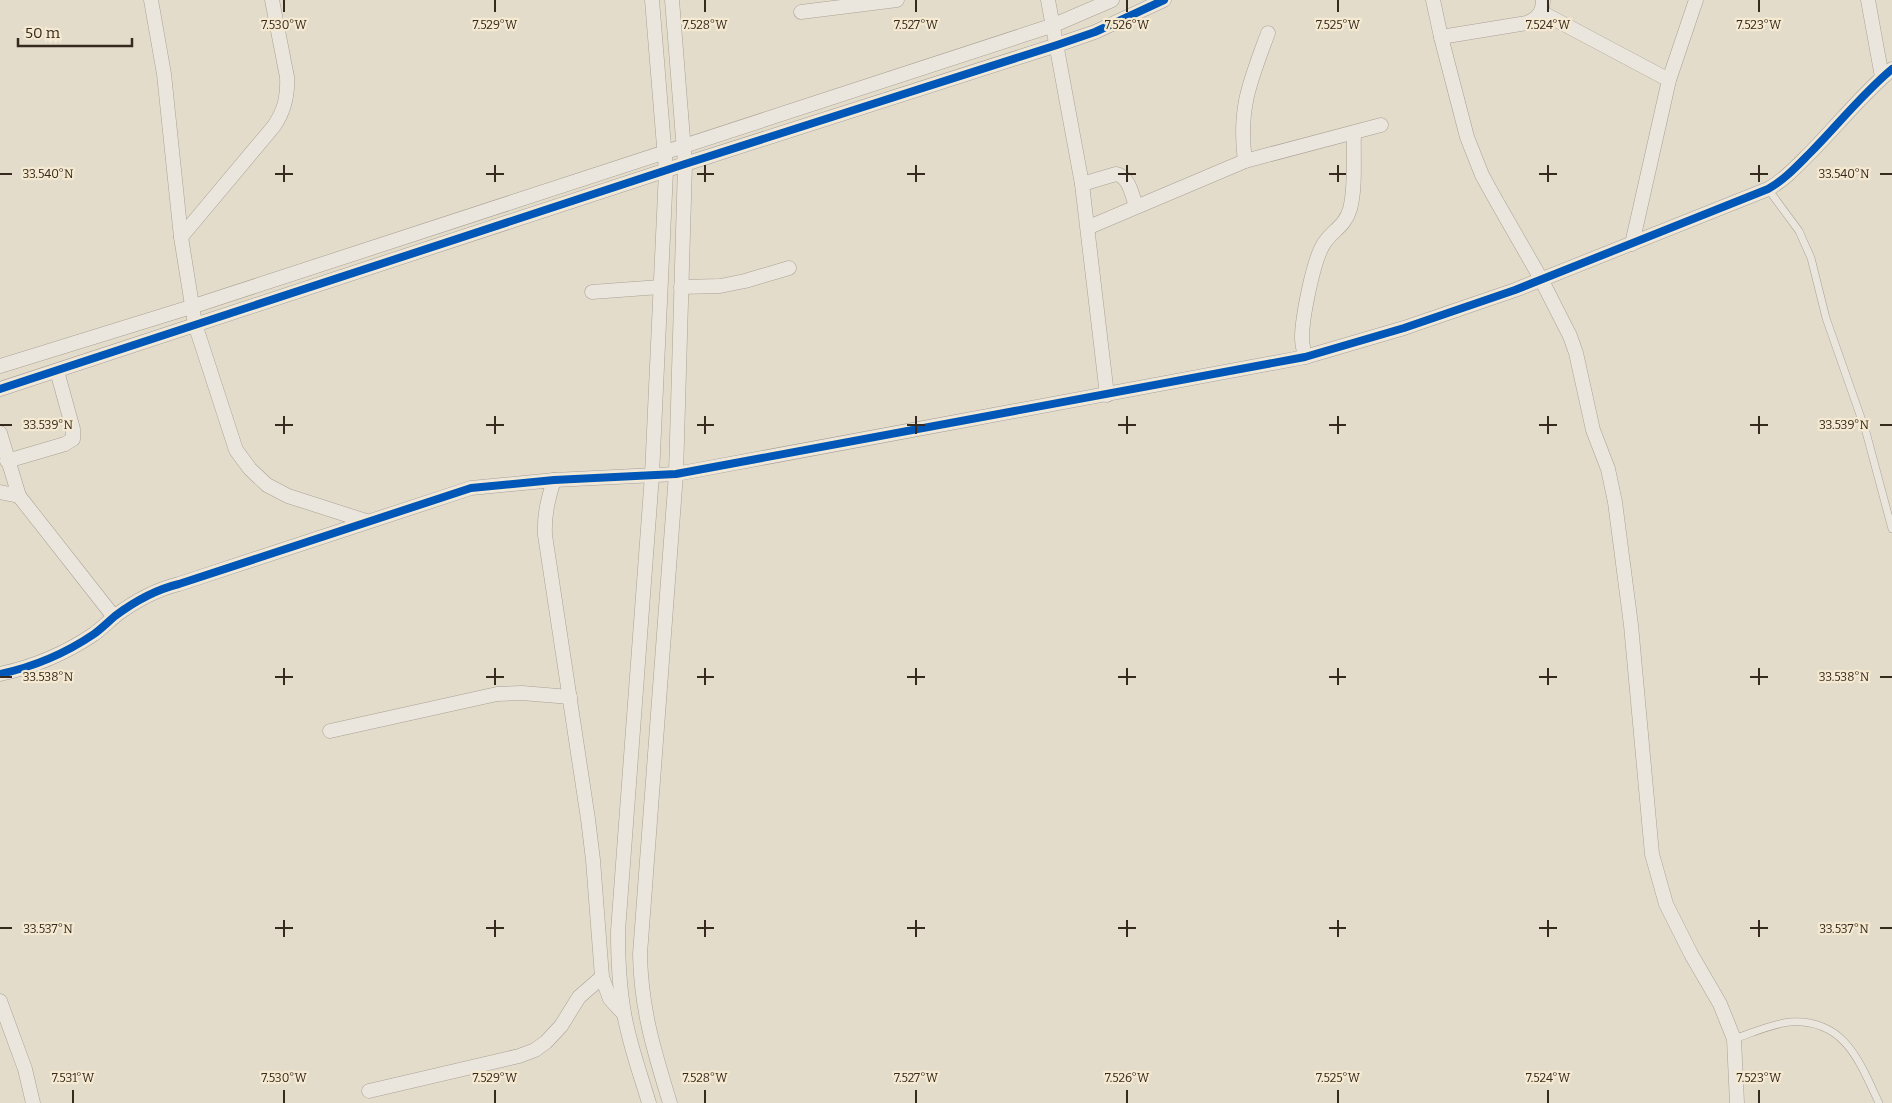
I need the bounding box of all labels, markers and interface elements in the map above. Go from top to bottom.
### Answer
scale bar [18,15,131,47]
text: 7.530°W [261,18,308,32]
text: 7.529°W [473,18,518,32]
text: 7.528°W [682,18,728,32]
text: 7.527°W [894,18,939,32]
text: 7.526°W [1105,18,1150,32]
text: 7.525°W [1316,18,1361,32]
text: 7.524°W [1526,18,1571,32]
text: 7.523°W [1737,18,1782,32]
text: 50 m [25,24,61,42]
text: 33.540°N [22,167,74,181]
text: 33.540°N [1818,167,1870,181]
text: 33.539°N [23,418,74,432]
text: 33.539°N [1819,418,1870,432]
text: 33.538°N [23,670,74,684]
text: 33.538°N [1819,670,1870,684]
text: 33.537°N [23,922,73,936]
text: 33.537°N [1819,922,1869,936]
text: 7.531°W [52,1071,95,1085]
text: 7.530°W [261,1071,308,1085]
text: 7.529°W [473,1071,518,1085]
text: 7.528°W [682,1071,728,1085]
text: 7.527°W [894,1071,939,1085]
text: 7.526°W [1105,1071,1150,1085]
text: 7.525°W [1316,1071,1361,1085]
text: 7.524°W [1526,1071,1571,1085]
text: 7.523°W [1737,1071,1782,1085]

